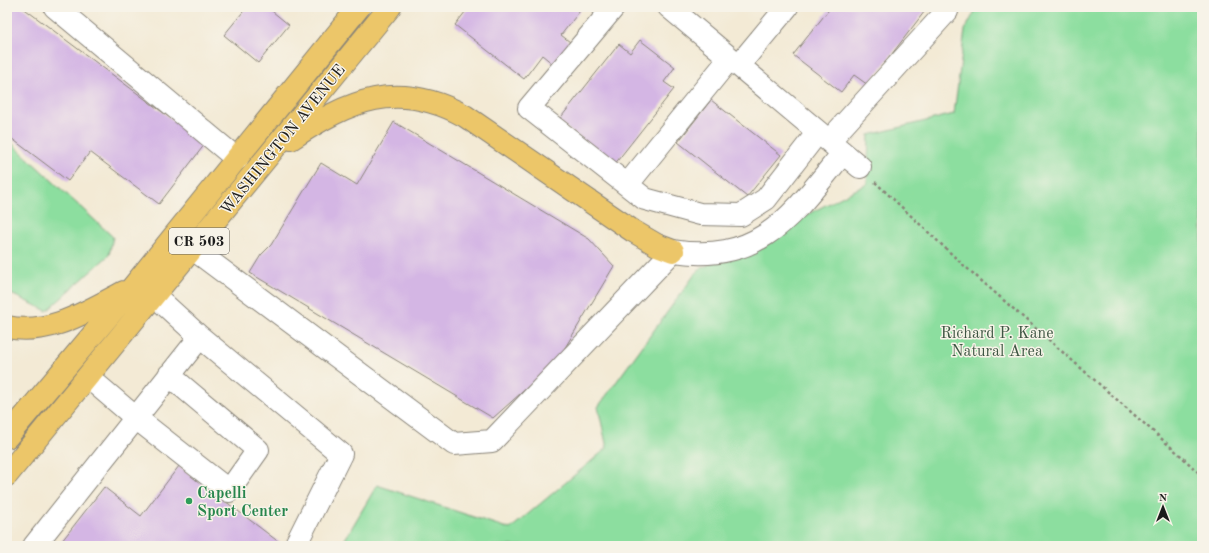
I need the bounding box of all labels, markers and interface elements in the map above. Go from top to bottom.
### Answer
street label: WASHINGTON AVENUE [218,62,349,218]
road number: CR 503 [169,228,229,254]
park label: Richard P. Kane Natural Area [940,326,1054,360]
place label: Capelli Sport Center [197,486,288,520]
north arrow [1143,487,1183,527]
text: N [1159,493,1168,504]
marker: Capelli Sport Center [184,496,194,506]

